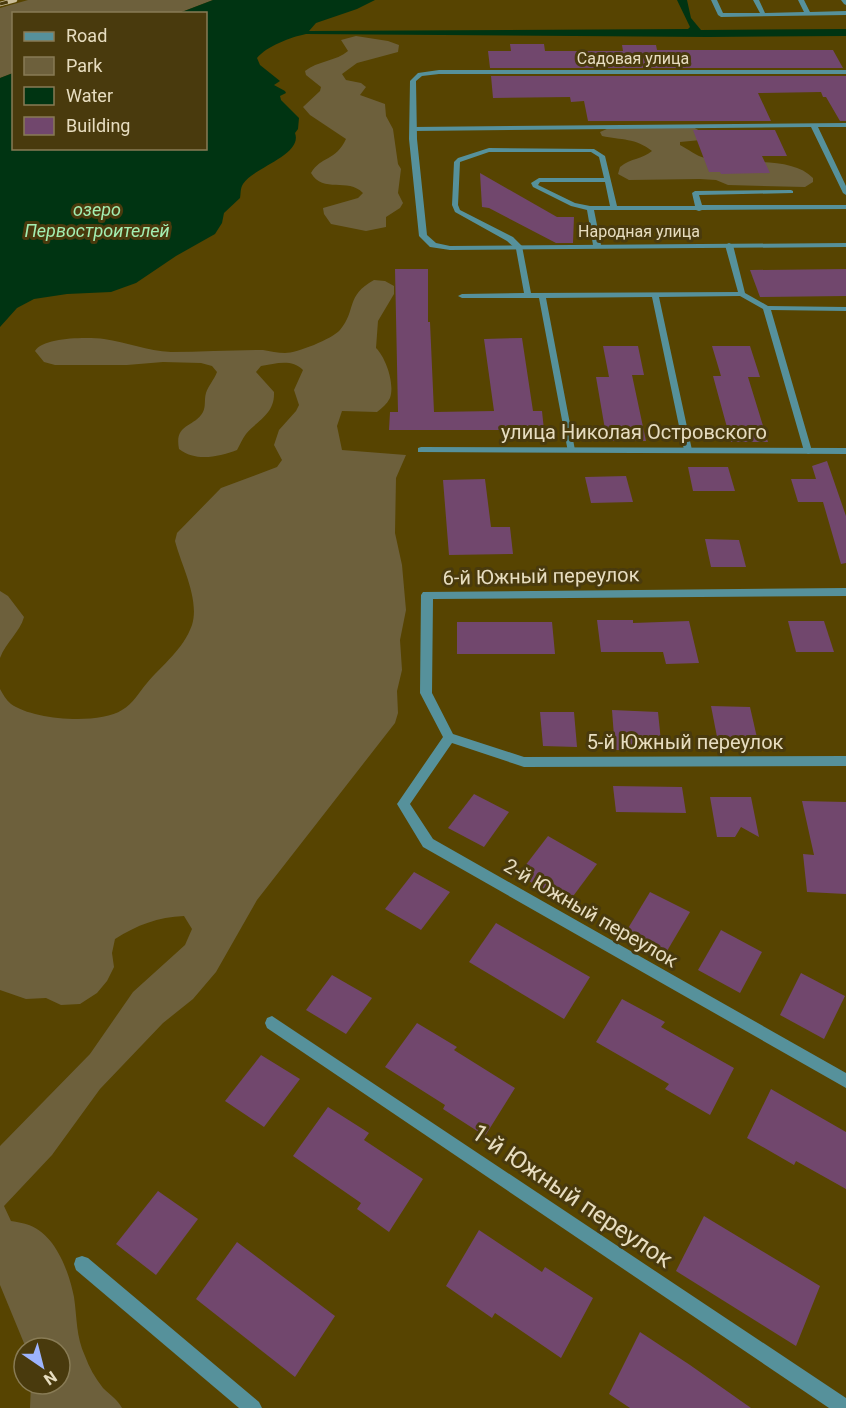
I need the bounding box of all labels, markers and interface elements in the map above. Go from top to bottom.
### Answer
legend [12,12,207,150]
text: Road [66,25,107,46]
street label: Садовая улица [577,49,689,68]
text: Park [66,55,103,76]
text: Water [66,85,113,106]
text: Building [66,115,130,136]
water label: озеро Первостроителей [24,199,170,241]
street label: Народная улица [578,222,700,241]
street label: улица Николая Островского [501,420,767,444]
street label: 6-й Южный переулок [442,562,640,590]
street label: 5-й Южный переулок [587,730,784,754]
street label: 2-й Южный переулок [500,853,682,973]
street label: 1-й Южный переулок [466,1118,678,1274]
north arrow [12,1336,72,1396]
text: N [40,1367,60,1389]

